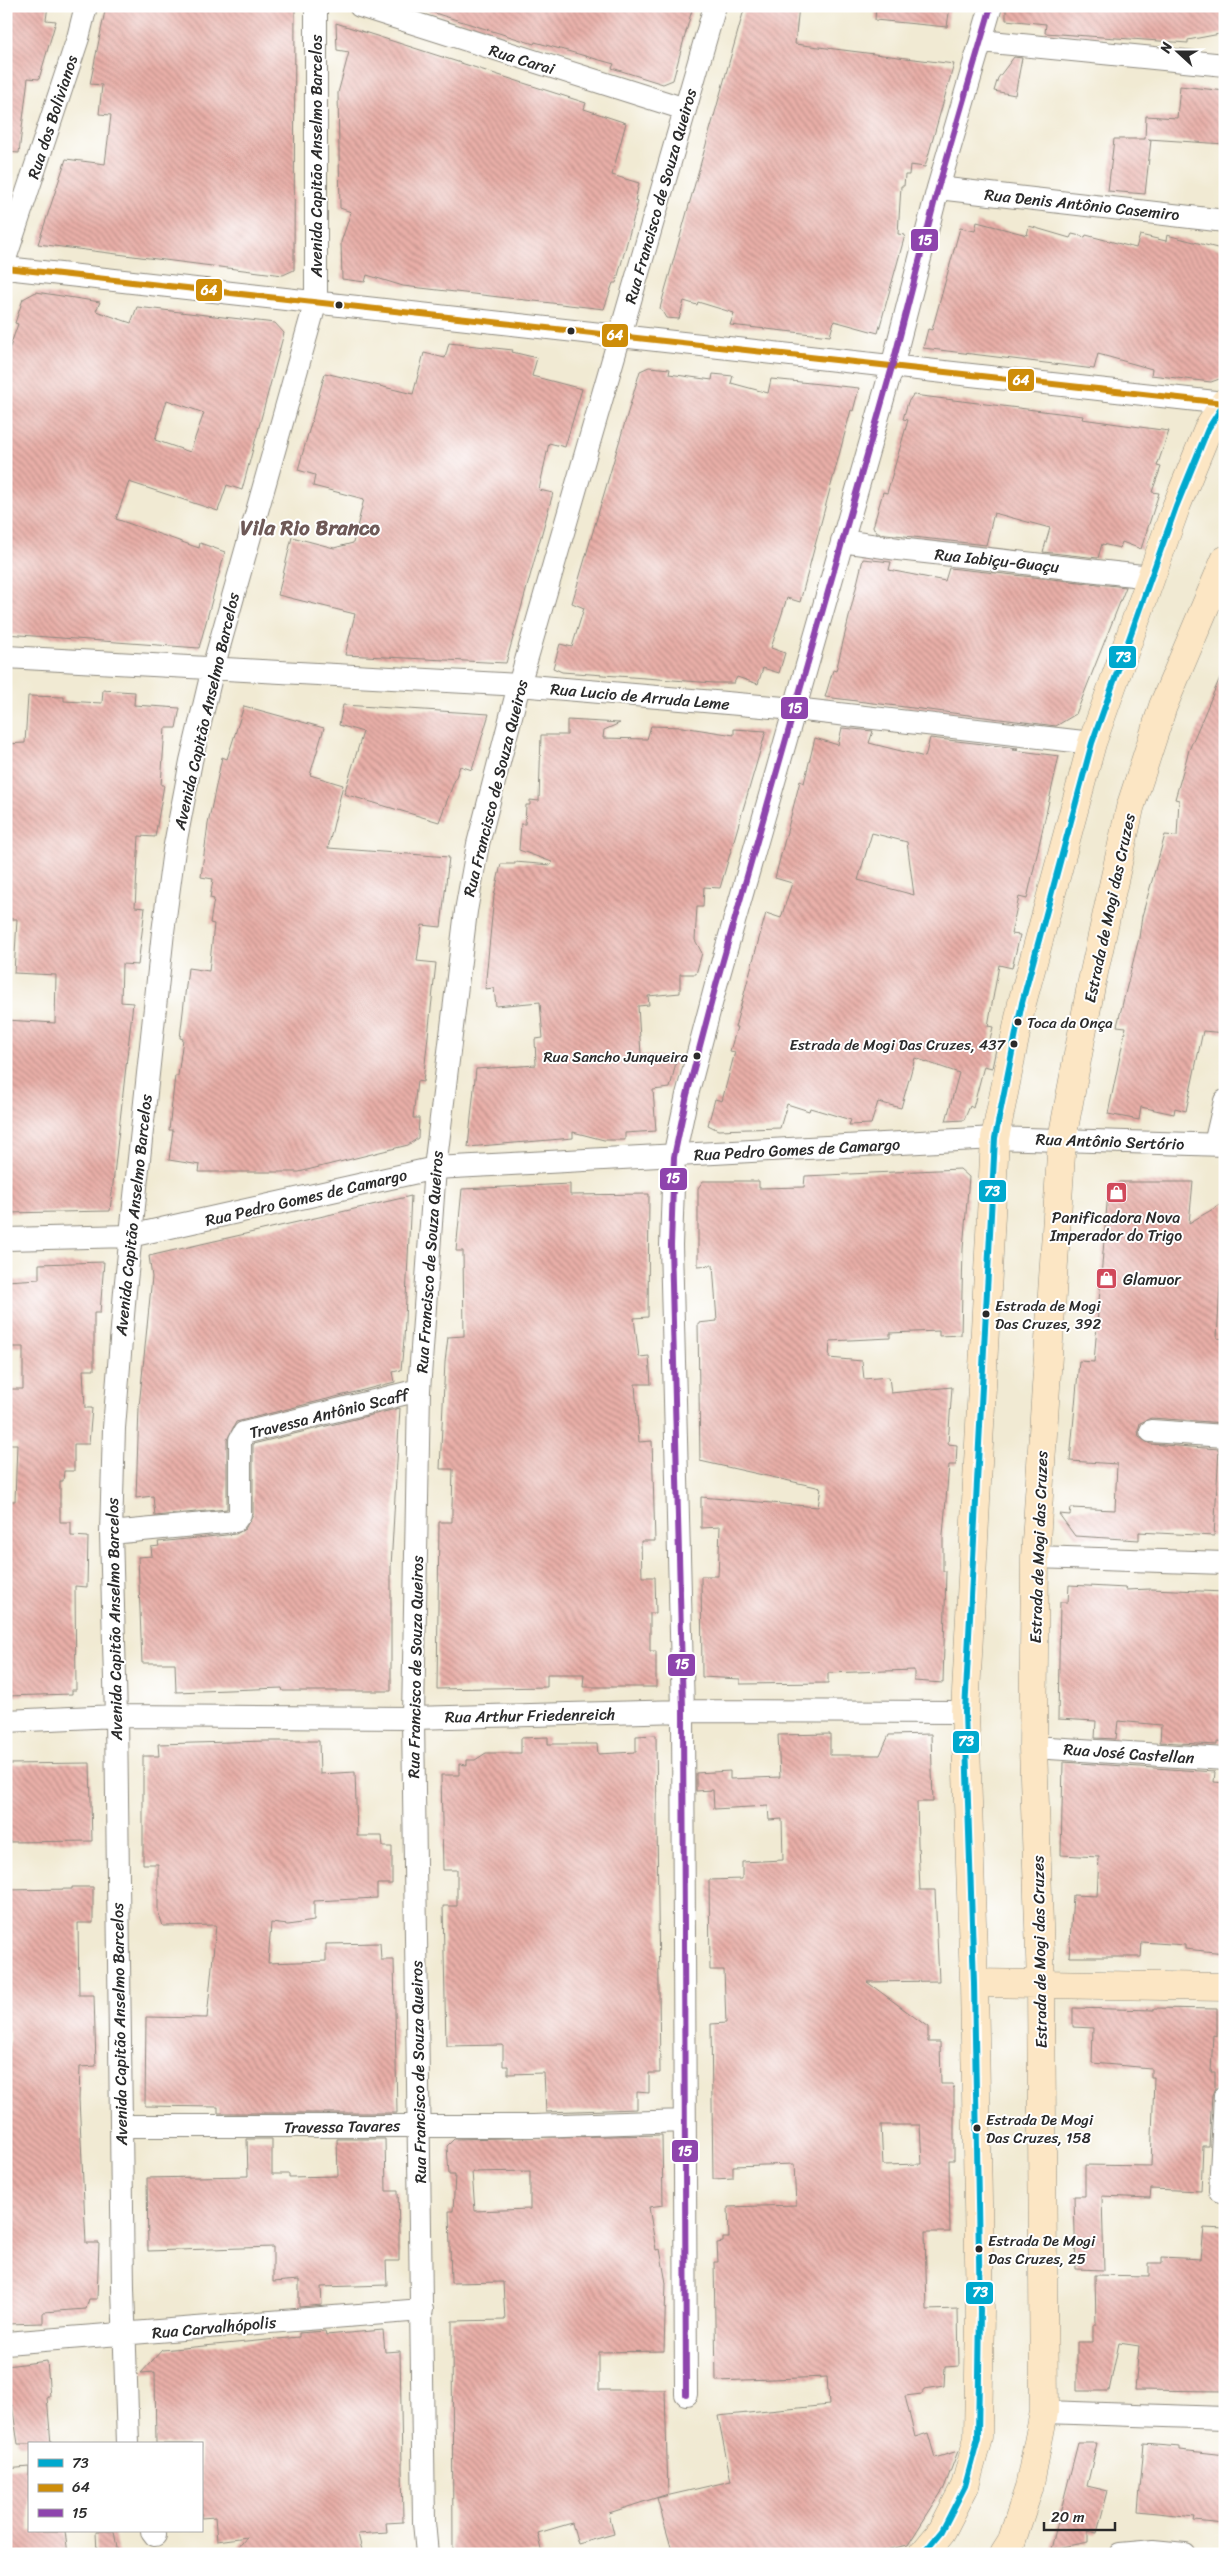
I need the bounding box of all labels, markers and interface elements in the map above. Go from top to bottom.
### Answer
north arrow [1154,28,1204,78]
street label: Avenida Capitão Anselmo Barcelos [302,34,331,278]
street label: Rua Carai [485,36,559,83]
text: N [1153,38,1180,57]
street label: Rua dos Bolivianos [19,51,86,183]
street label: Rua Francisco de Souza Queiros [616,84,705,307]
street label: Rua Denis Antônio Casemiro [983,180,1181,229]
line badge: 15 [910,228,939,252]
text: 15 [918,228,933,253]
line badge: 64 [195,278,223,302]
text: 64 [200,278,218,303]
unlabelled marker [334,300,344,310]
line badge: 64 [601,323,629,348]
text: 64 [606,323,624,348]
unlabelled marker [566,326,576,336]
line badge: 64 [1007,368,1035,392]
text: 64 [1012,368,1030,393]
district label: Vila Rio Branco [240,509,380,547]
street label: Rua Iabiçu-Guaçu [933,540,1061,582]
street label: Avenida Capitão Anselmo Barcelos [165,589,248,834]
line badge: 73 [1108,645,1137,669]
text: 73 [1115,645,1131,670]
street label: Rua Lucio de Arruda Leme [549,674,731,719]
street label: Rua Francisco de Souza Queiros [454,676,537,900]
line badge: 15 [780,696,809,720]
text: 15 [788,696,803,721]
street label: Estrada de Mogi das Cruzes [1075,810,1144,1005]
place label: Toca da Onça [1027,1010,1113,1036]
marker: Toca da Onça [1013,1017,1023,1027]
place label: Estrada de Mogi Das Cruzes, 437 [789,1032,1006,1058]
marker: Estrada de Mogi Das Cruzes, 437 [1009,1039,1019,1049]
place label: Rua Sancho Junqueira [543,1044,688,1070]
marker: Rua Sancho Junqueira [692,1051,702,1061]
street label: Avenida Capitão Anselmo Barcelos [106,1092,161,1338]
street label: Rua Antônio Sertório [1035,1124,1185,1159]
street label: Rua Pedro Gomes de Camargo [693,1130,901,1169]
street label: Rua Francisco de Souza Queiros [407,1149,452,1374]
street label: Rua Pedro Gomes de Camargo [202,1160,410,1235]
text: 15 [666,1166,681,1191]
line badge: 15 [659,1167,688,1191]
line badge: 73 [978,1179,1007,1203]
text: 73 [984,1179,1000,1204]
shop icon: Panificadora Nova Imperador do Trigo [1104,1181,1128,1205]
place label: Panificadora Nova Imperador do Trigo [1049,1203,1182,1250]
place label: Glamuor [1123,1265,1182,1294]
shop icon: Glamuor [1095,1267,1119,1291]
place label: Estrada de Mogi Das Cruzes, 392 [995,1293,1101,1337]
marker: Estrada de Mogi Das Cruzes, 392 [981,1309,991,1319]
street label: Travessa Antônio Scaff [246,1379,414,1447]
street label: Estrada de Mogi das Cruzes [1021,1449,1056,1644]
street label: Avenida Capitão Anselmo Barcelos [98,1497,131,1742]
street label: Rua Francisco de Souza Queiros [399,1555,432,1779]
text: 15 [675,1652,690,1677]
line badge: 15 [667,1653,696,1677]
street label: Rua Arthur Friedenreich [445,1700,615,1731]
text: 73 [958,1729,974,1754]
line badge: 73 [952,1730,980,1754]
street label: Rua José Castellan [1063,1734,1196,1773]
street label: Estrada de Mogi das Cruzes [1023,1855,1056,2049]
street label: Avenida Capitão Anselmo Barcelos [103,1902,136,2147]
street label: Rua Francisco de Souza Queiros [402,1960,435,2184]
place label: Estrada De Mogi Das Cruzes, 158 [986,2107,1094,2151]
street label: Travessa Tavares [284,2111,401,2142]
marker: Estrada De Mogi Das Cruzes, 158 [972,2123,982,2133]
line badge: 15 [671,2139,699,2163]
text: 15 [678,2139,693,2164]
place label: Estrada De Mogi Das Cruzes, 25 [988,2228,1096,2272]
marker: Estrada De Mogi Das Cruzes, 25 [974,2244,984,2254]
text: 73 [972,2280,988,2305]
line badge: 73 [965,2281,994,2305]
street label: Rua Carvalhópolis [151,2308,278,2347]
legend [28,2442,202,2532]
text: 73 [72,2450,89,2476]
text: 64 [72,2474,90,2500]
text: 15 [72,2500,88,2526]
scale bar [1044,2500,1115,2532]
text: 20 m [1051,2504,1085,2530]

